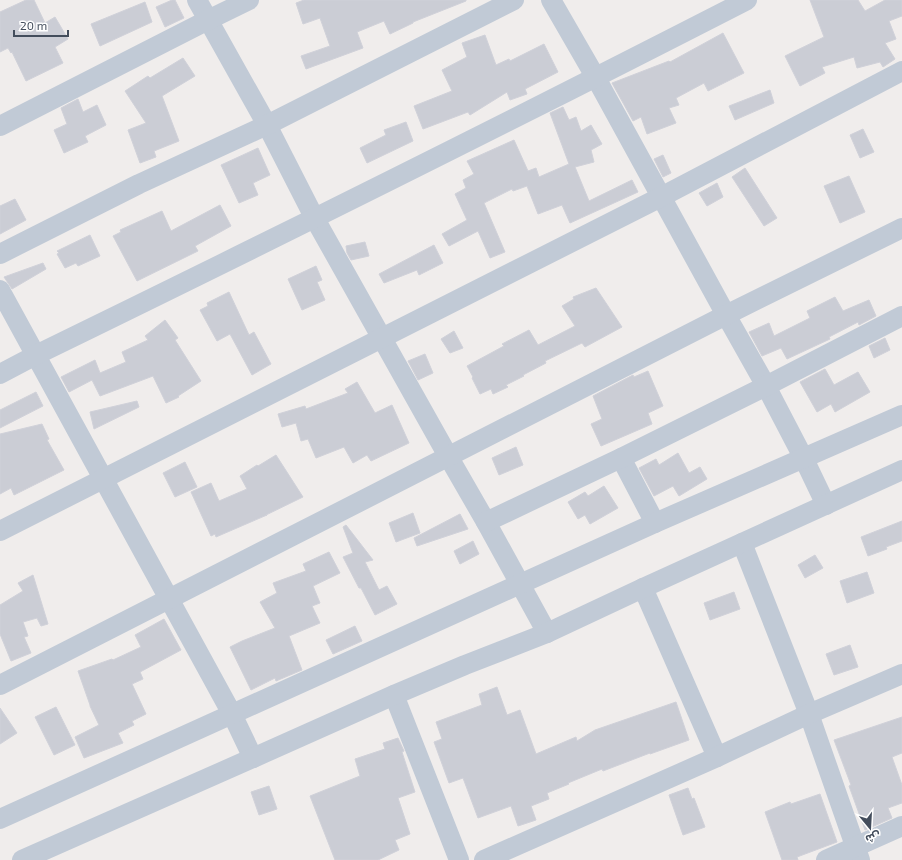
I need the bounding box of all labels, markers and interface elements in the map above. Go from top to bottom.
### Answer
scale bar [14,12,68,38]
text: 20 m [20,18,47,32]
north arrow [850,808,890,848]
text: ش [864,829,882,846]

